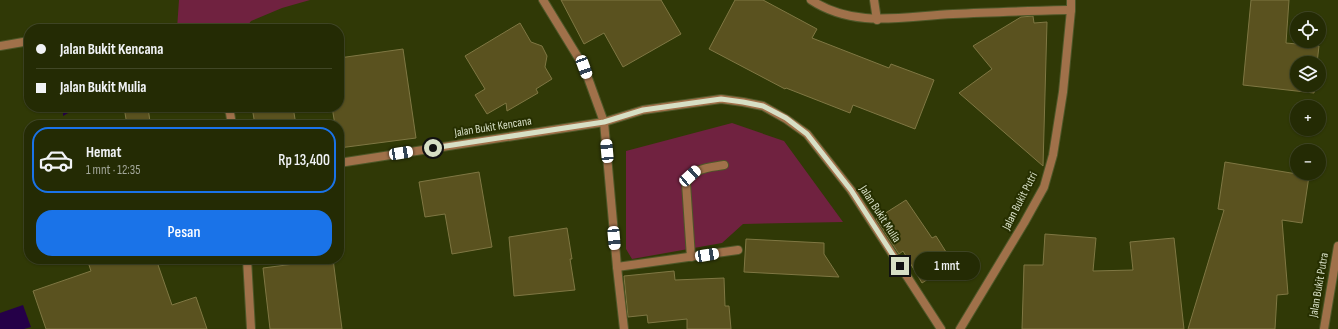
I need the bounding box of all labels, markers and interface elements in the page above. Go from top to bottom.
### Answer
map controls [1290,12,1326,180]
button: locate [1290,12,1326,48]
text: Jalan Bukit Kencana [60,40,163,59]
car [574,54,594,80]
button: layers [1290,56,1326,92]
text: Jalan Bukit Mulia [60,78,147,97]
button: + [1290,100,1326,136]
street label: Jalan Bukit Kencana [452,113,533,141]
route start [424,139,442,157]
car [600,139,614,163]
icon: car [38,142,74,178]
text: Hemat [86,143,121,162]
button: − [1290,144,1326,180]
car [388,145,414,161]
text: Rp 13,400 [278,151,330,170]
text: 1 mnt · 12:35 [86,162,140,178]
car [677,164,703,188]
street label: Jalan Bukit Putri [999,169,1041,233]
street label: Jalan Bukit Mulia [855,182,904,246]
button: Pesan [36,210,332,256]
car [607,226,621,250]
car [694,247,720,263]
street label: Jalan Bukit Putra [1306,251,1332,319]
callout: 1 mnt [914,252,980,280]
route end [891,257,909,275]
text: 1 mnt [934,258,960,274]

